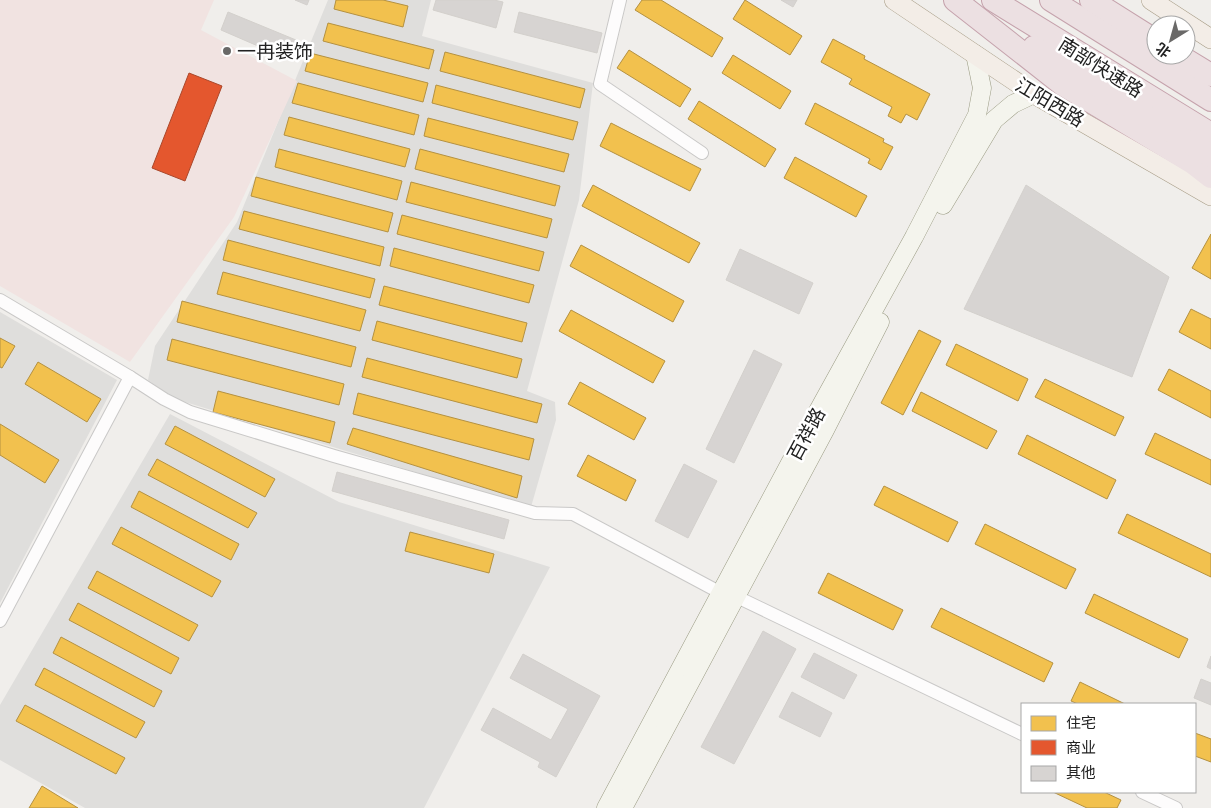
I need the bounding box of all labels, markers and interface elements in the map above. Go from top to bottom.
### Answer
north arrow [1146,15,1196,65]
street label: 南部快速路 [1055,32,1148,102]
place label: 一冉装饰 [237,39,313,62]
text: 北 [1152,40,1174,62]
marker: 一冉装饰 [221,45,233,57]
street label: 江阳西路 [1012,72,1089,131]
street label: 百祥路 [782,403,829,464]
legend [1021,703,1196,793]
text: 住宅 [1066,713,1096,731]
text: 商业 [1066,738,1096,756]
text: 其他 [1066,763,1096,781]

